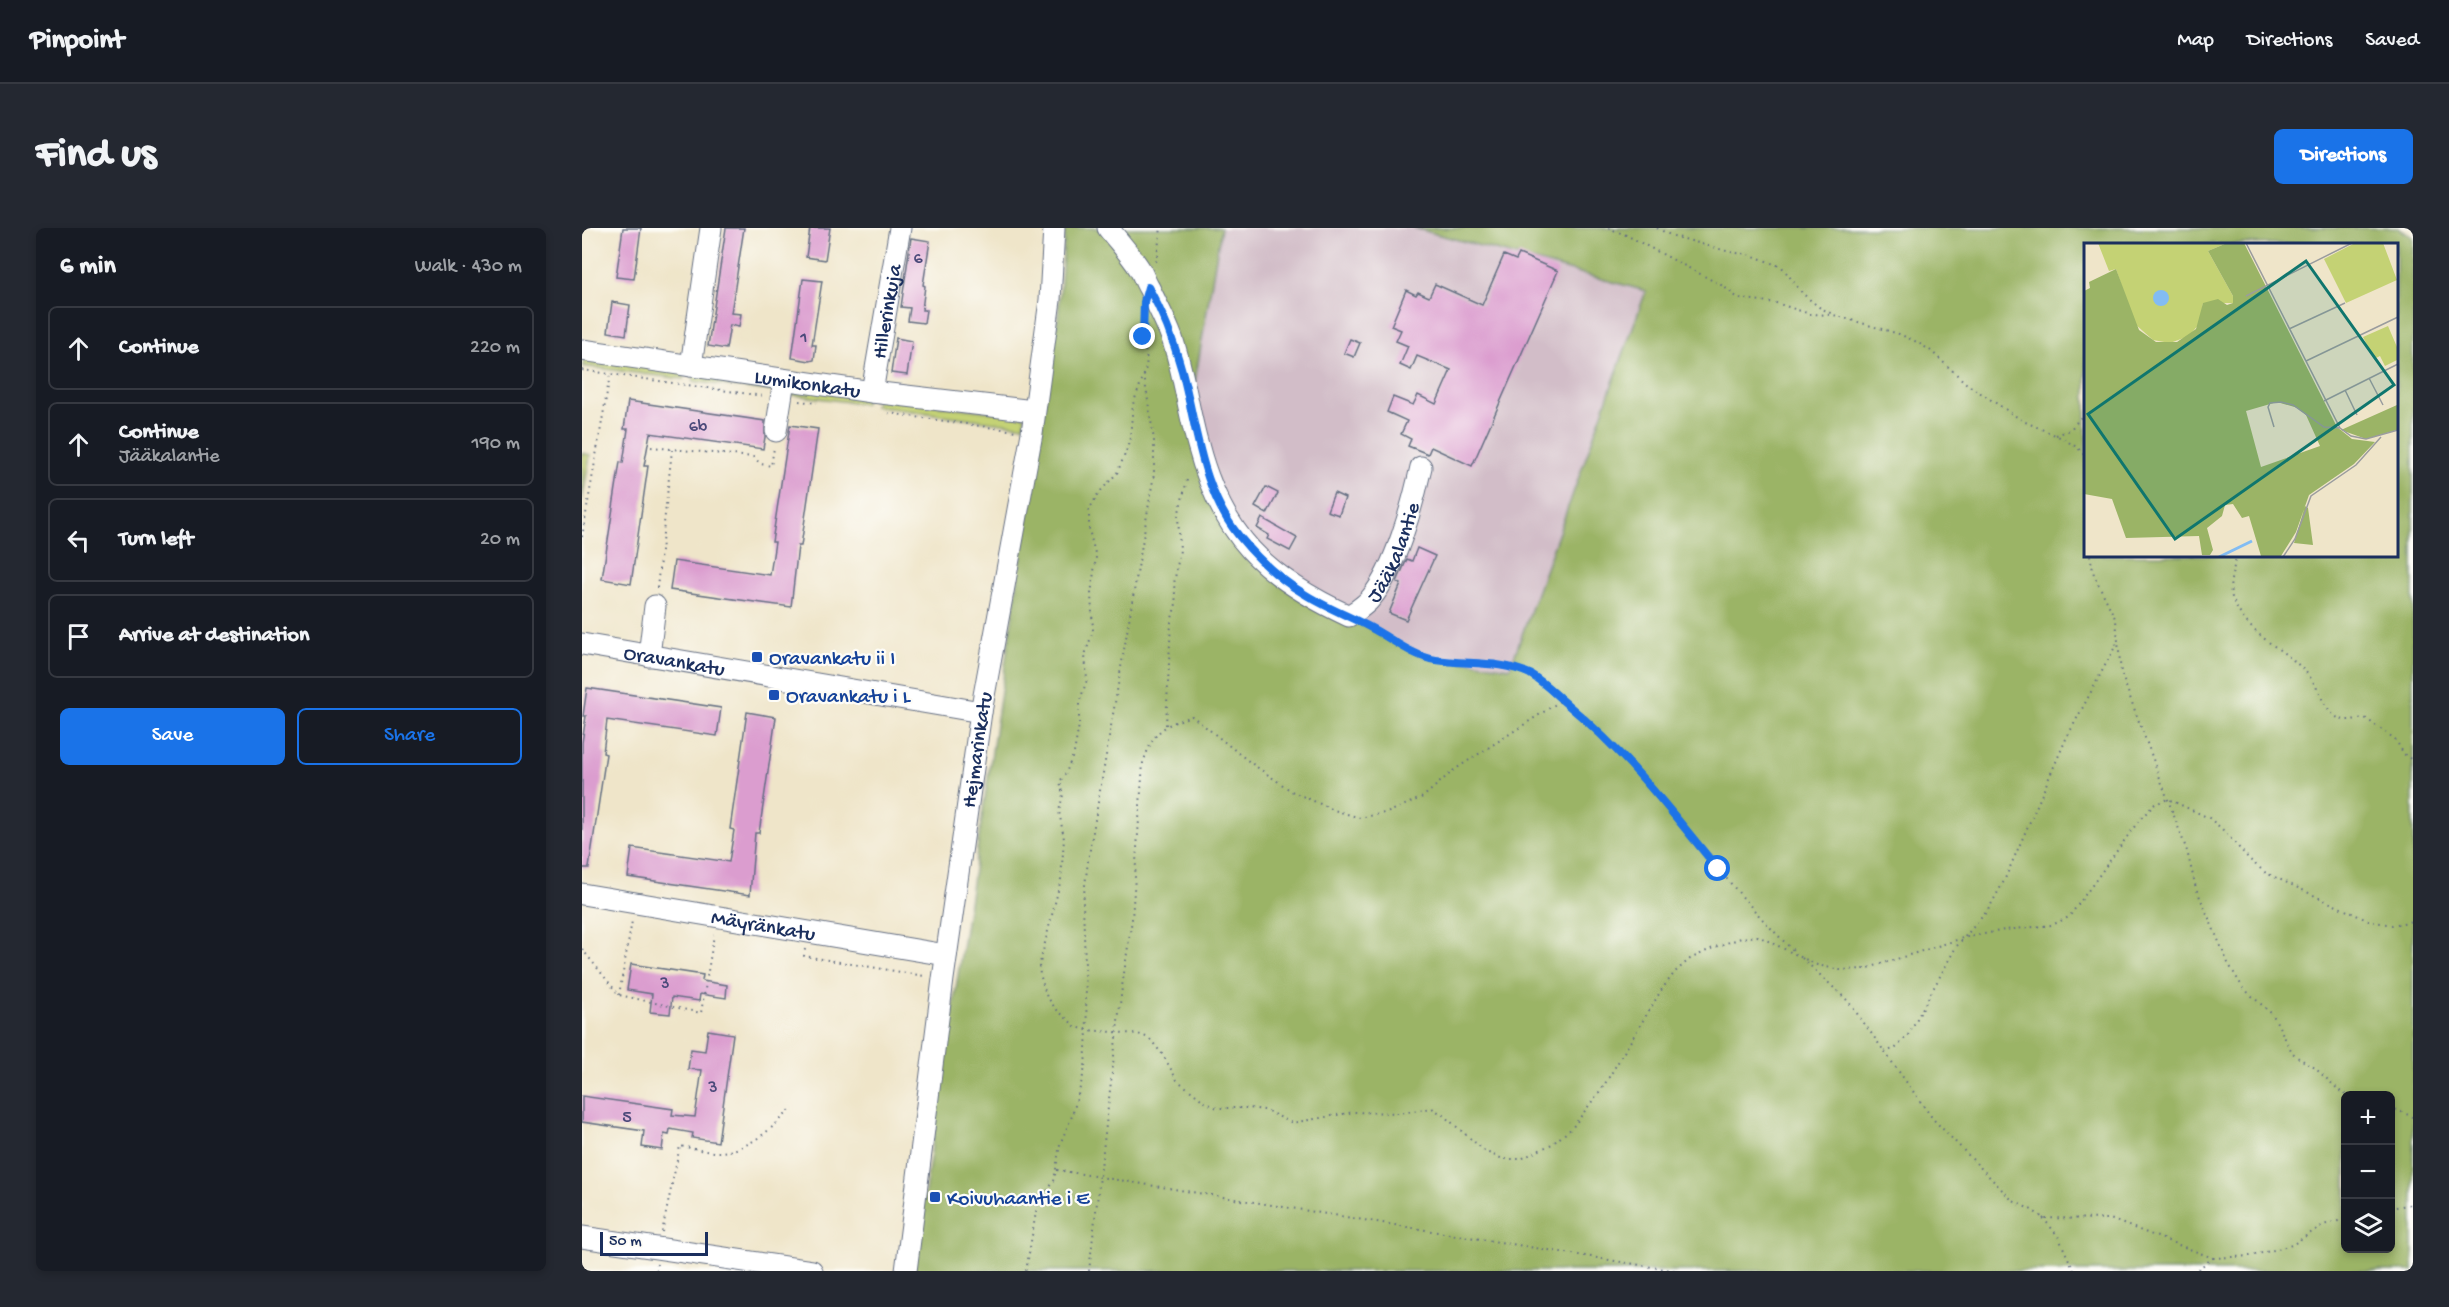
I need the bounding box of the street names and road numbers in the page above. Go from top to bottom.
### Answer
street label: Hillerinkuja [869,261,910,361]
street label: Lumikonkatu [753,366,862,406]
street label: Jääkalantie [1363,499,1428,609]
street label: Oravankatu [622,642,727,684]
street label: Hejmarinkatu [958,690,1000,810]
street label: Mäyränkatu [709,907,817,949]

